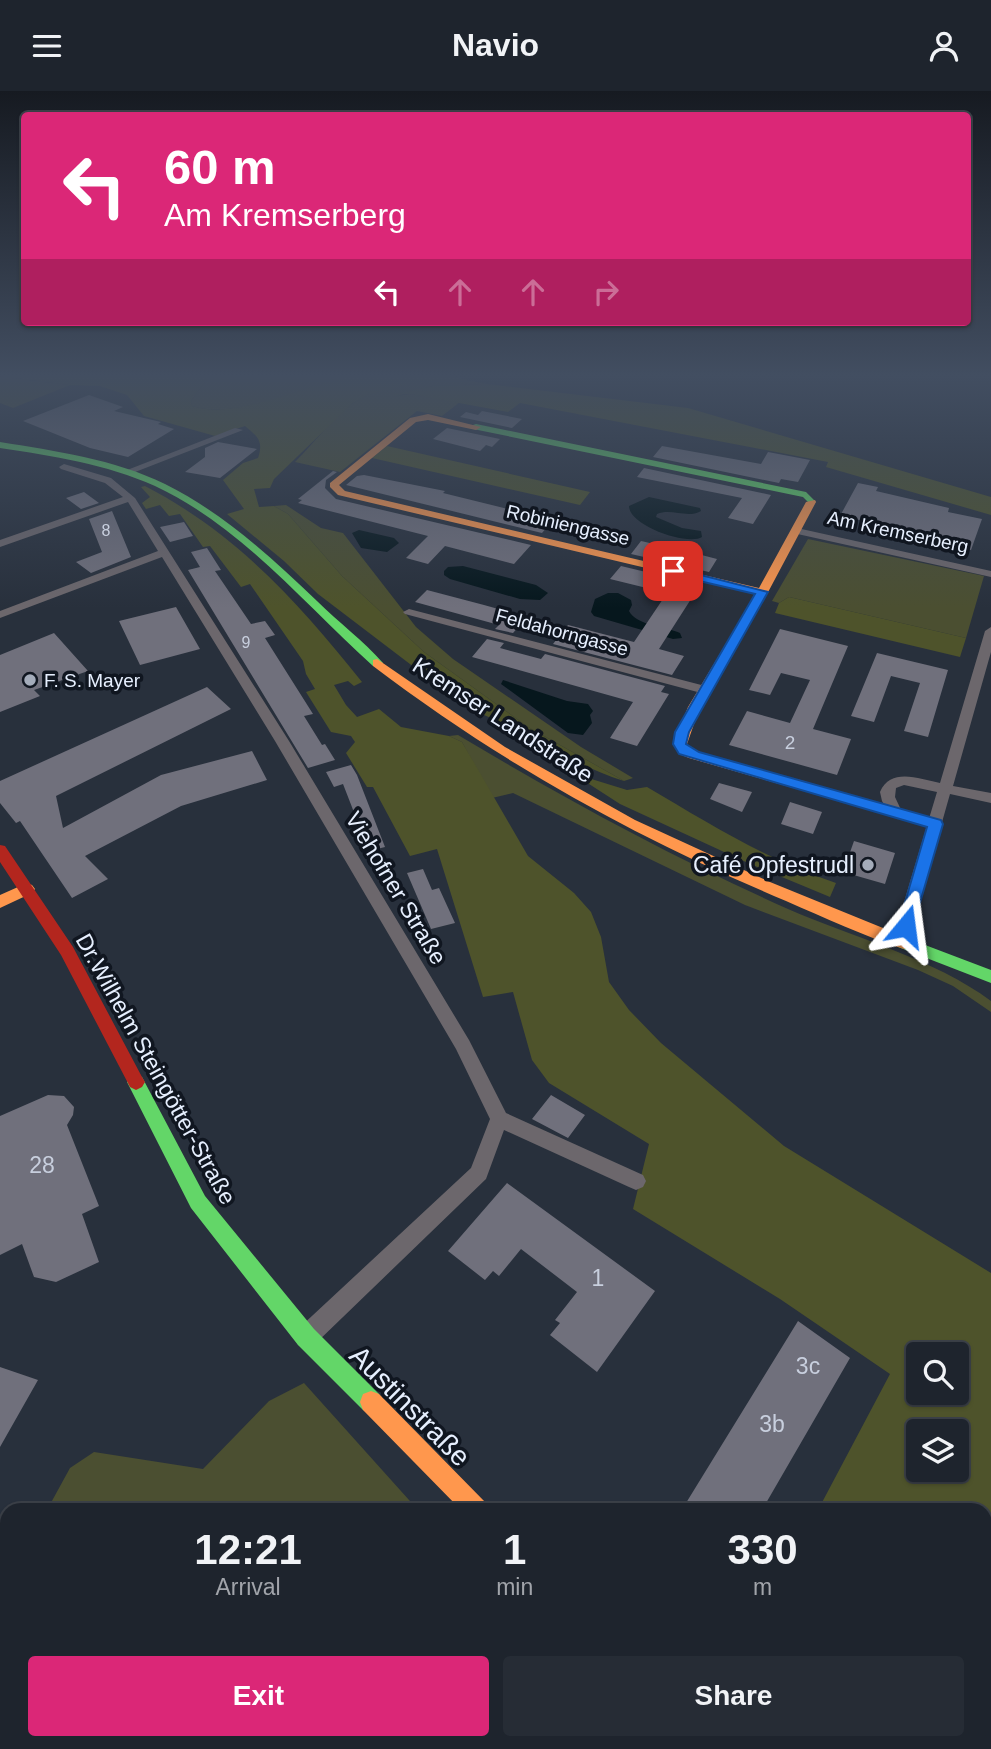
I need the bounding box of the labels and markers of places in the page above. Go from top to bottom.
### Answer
pin [643,541,703,601]
place label: F. S. Mayer [44,670,141,691]
marker: F. S. Mayer [22,672,38,688]
place label: Café Opfestrudl [693,852,854,878]
marker: Café Opfestrudl [860,857,876,873]

